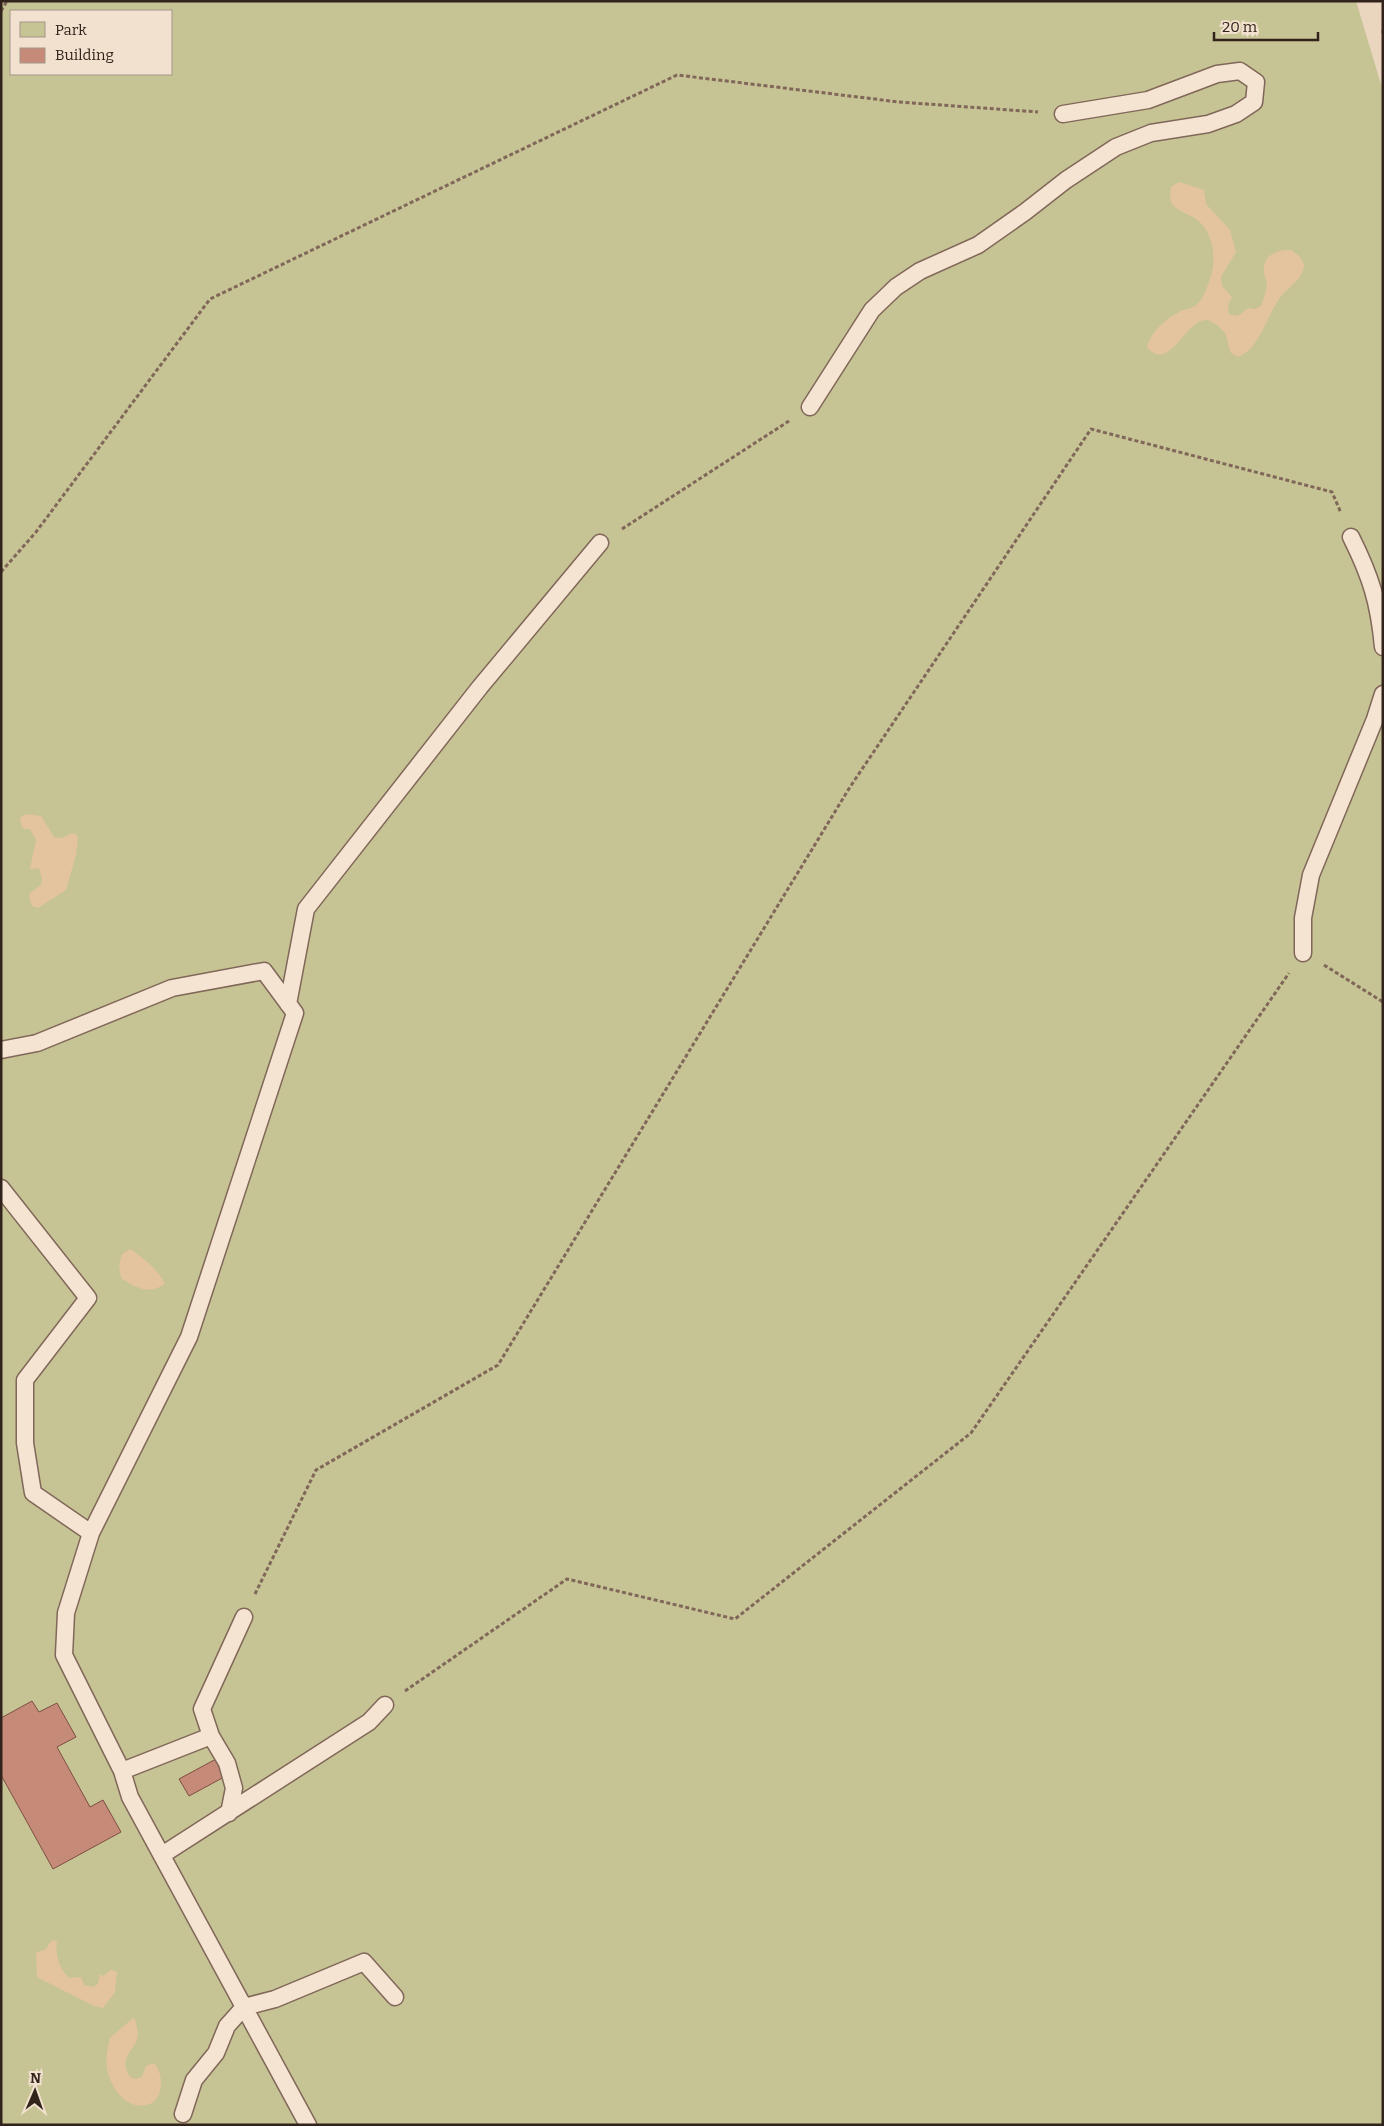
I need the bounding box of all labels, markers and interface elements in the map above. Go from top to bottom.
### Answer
legend [10,10,172,75]
scale bar [1214,10,1318,42]
text: 20 m [1222,18,1258,36]
text: Park [55,21,87,39]
text: Building [55,46,114,64]
north arrow [10,2066,60,2116]
text: N [30,2070,41,2087]

